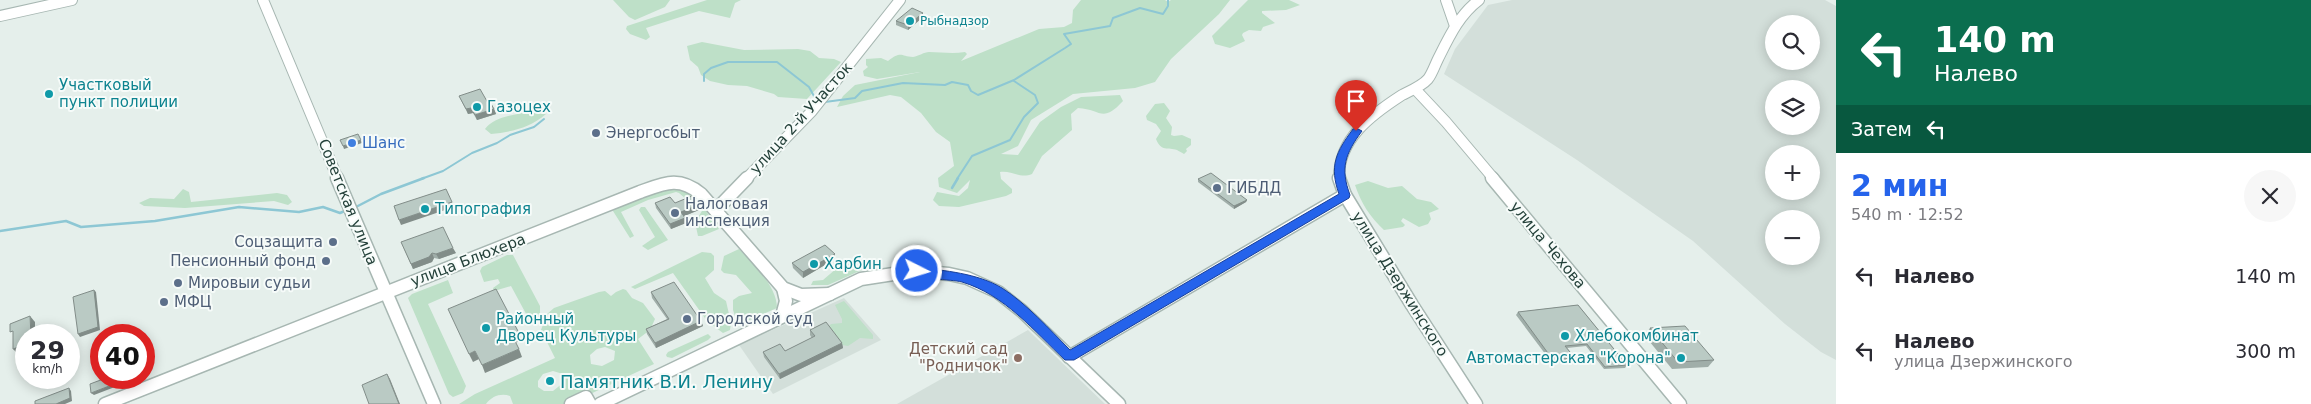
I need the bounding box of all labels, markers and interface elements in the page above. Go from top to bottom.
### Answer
place label: Рыбнадзор [920,14,989,28]
marker: Рыбнадзор [904,15,916,27]
map controls [1765,15,1820,265]
button: search [1765,15,1820,70]
icon: left [1851,20,1916,85]
text: 140 m [1934,20,2056,60]
street label: улица 2-й Участок [746,58,856,178]
text: Налево [1934,61,2018,86]
place label: Участковый пункт полиции [59,76,178,111]
pin [1335,80,1377,131]
button: layers [1765,80,1820,135]
icon: arrive [1342,87,1370,115]
marker: Участковый пункт полиции [43,88,55,100]
place label: Газоцех [487,98,551,116]
marker: Газоцех [471,101,483,113]
icon: left [1922,115,1950,143]
text: Затем [1851,118,1912,140]
place label: Энергосбыт [606,124,700,142]
marker: Энергосбыт [590,127,602,139]
place label: Шанс [362,134,405,152]
street label: Советская улица [314,136,382,268]
marker: Шанс [346,137,358,149]
button: + [1765,145,1820,200]
text: 2 мин [1851,168,1949,203]
button: close [2244,170,2296,222]
place label: ГИБДД [1227,179,1281,197]
marker: ГИБДД [1211,182,1223,194]
place label: Налоговая инспекция [685,195,770,230]
street label: улица Чехова [1506,198,1590,292]
place label: Типография [434,200,531,218]
marker: Типография [419,203,431,215]
text: 540 m · 12:52 [1851,205,1964,224]
marker: Налоговая инспекция [669,207,681,219]
street label: улица Дзержинского [1348,208,1452,360]
button: − [1765,210,1820,265]
street label: улица Блюхера [408,230,528,290]
place label: Соцзащита [234,233,323,251]
marker: Соцзащита [327,236,339,248]
position arrow [890,244,942,296]
place label: Пенсионный фонд [170,252,316,270]
marker: Пенсионный фонд [320,255,332,267]
place label: Харбин [824,255,882,273]
marker: Харбин [808,258,820,270]
icon: left [1851,262,1879,290]
text: Налево [1894,265,1975,287]
text: 140 m [2235,265,2296,287]
place label: Мировыи судьи [188,274,311,292]
marker: Мировыи судьи [172,277,184,289]
place label: МФЦ [174,293,212,311]
marker: МФЦ [158,296,170,308]
place label: Районный Дворец Культуры [496,310,636,345]
place label: Городской суд [697,310,813,328]
marker: Городской суд [681,313,693,325]
marker: Районный Дворец Культуры [480,322,492,334]
speed limit sign: 40 [90,324,155,389]
place label: Хлебокомбинат [1575,327,1699,345]
marker: Хлебокомбинат [1559,330,1571,342]
text: Налево [1894,330,1975,352]
text: 29 [30,336,65,365]
icon: left [1851,337,1879,365]
place label: Детский сад "Родничок" [909,340,1008,375]
text: 300 m [2235,340,2296,362]
place label: Автомастерская "Корона" [1466,349,1671,367]
marker: Детский сад "Родничок" [1012,352,1024,364]
marker: Автомастерская "Корона" [1675,352,1687,364]
text: улица Дзержинского [1894,352,2073,371]
text: km/h [32,362,63,376]
place label: Памятник В.И. Ленину [560,371,773,392]
marker: Памятник В.И. Ленину [544,375,556,387]

